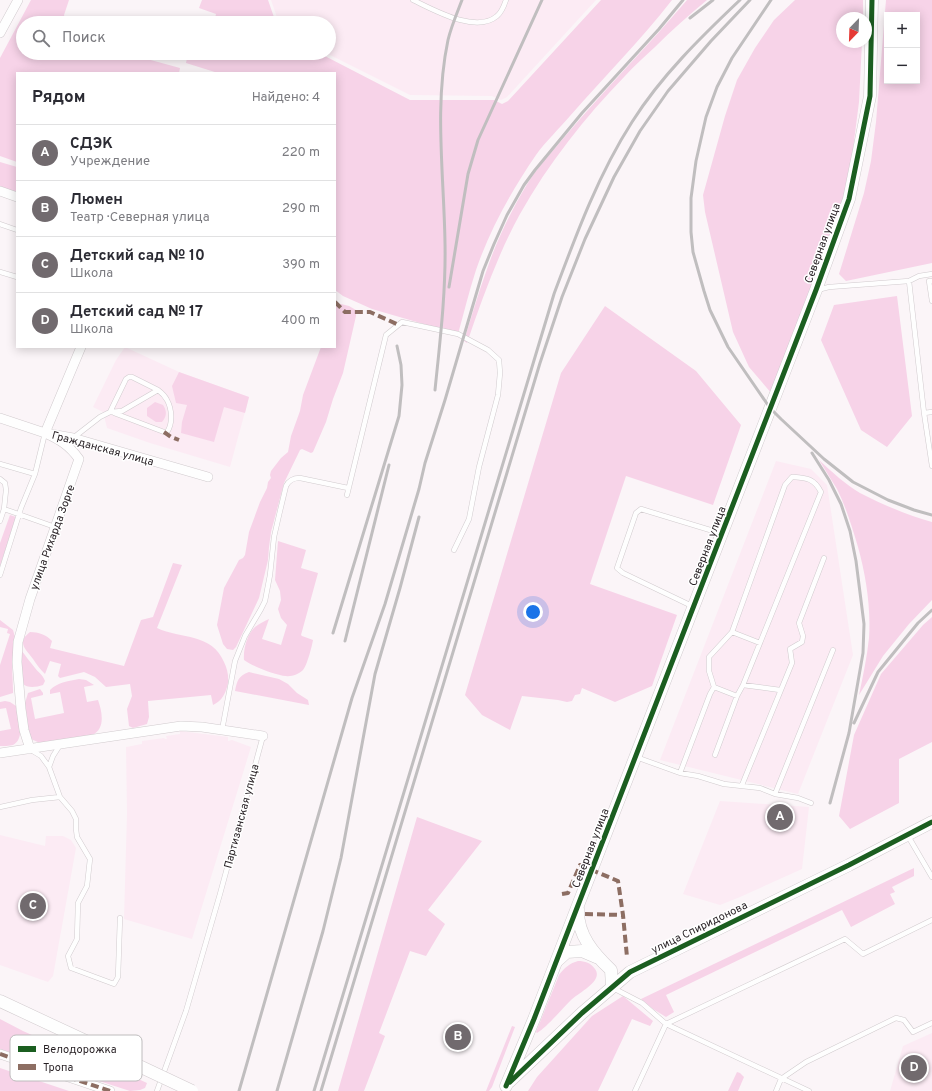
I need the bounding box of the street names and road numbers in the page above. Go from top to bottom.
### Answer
street label: Северная улица [802,201,844,285]
street label: Гражданская улица [50,429,155,469]
street label: улица Рихарда Зорге [27,483,79,592]
street label: Северная улица [686,504,730,588]
street label: Партизанская улица [221,762,263,870]
street label: Северная улица [569,806,613,890]
street label: улица Спиридонова [649,898,750,957]

